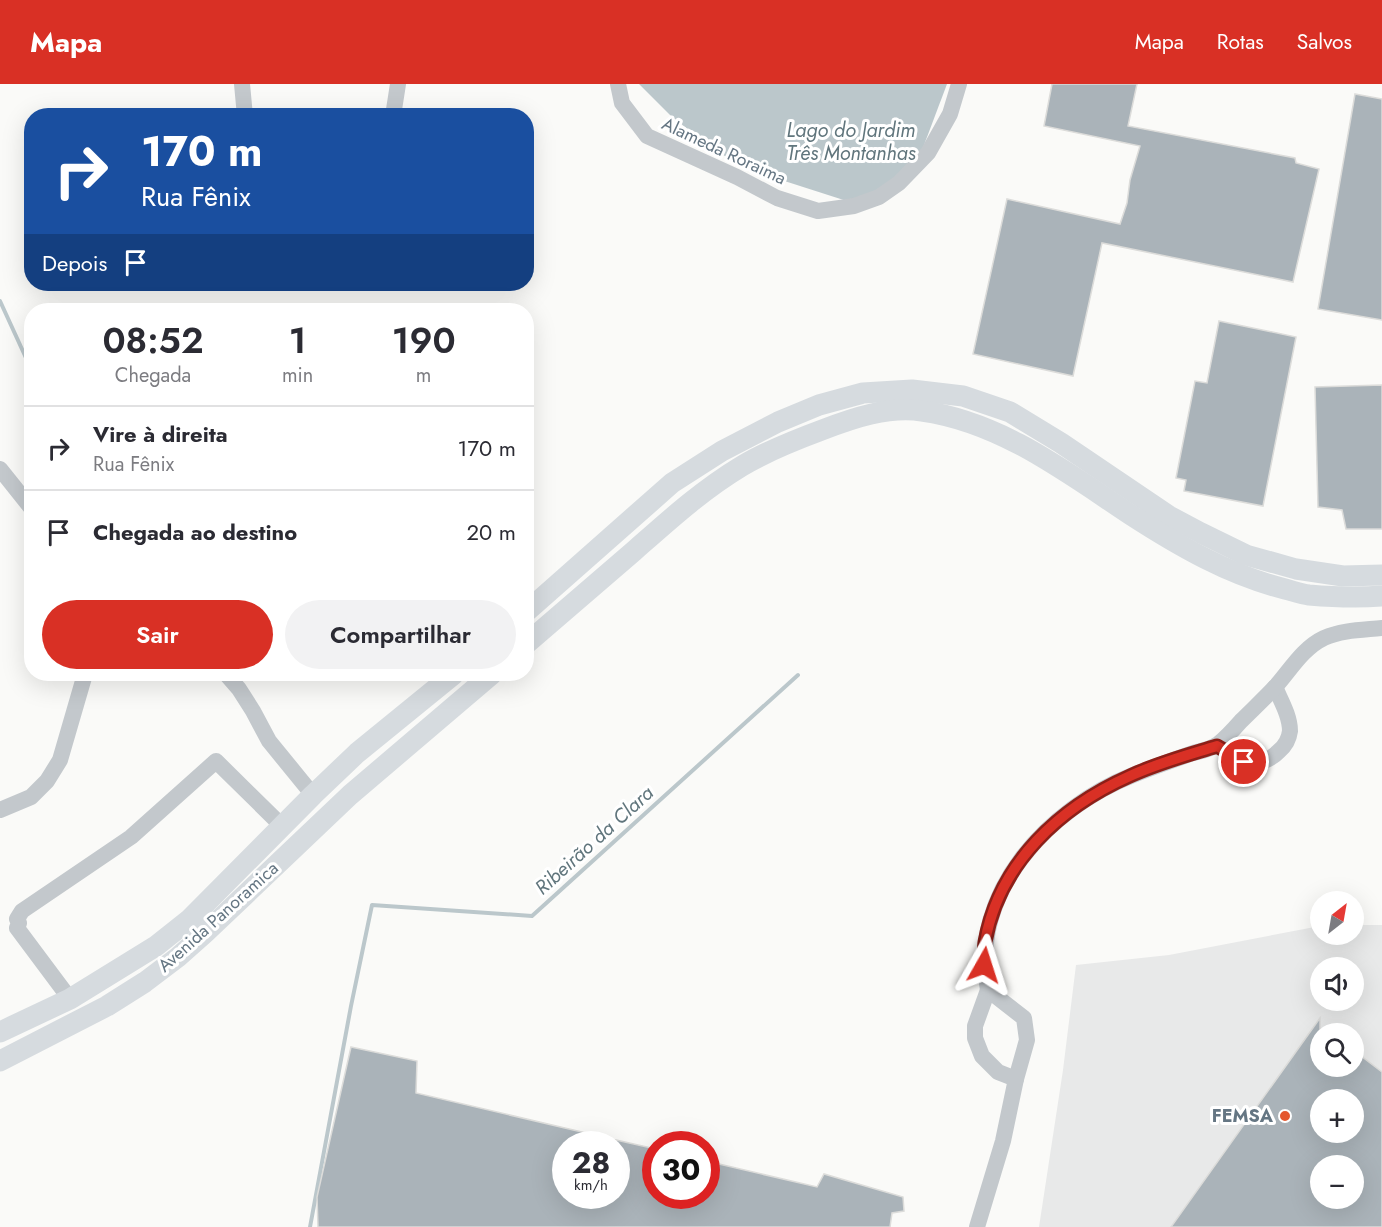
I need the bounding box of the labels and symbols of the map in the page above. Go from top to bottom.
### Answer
street label: Alameda Roraima [658,111,790,191]
water label: Lago do Jardim Três Montanhas [786,116,916,168]
pin [1218,736,1269,787]
water label: Ribeirão da Clara [529,779,660,902]
street label: Avenida Panoramica [152,856,284,978]
north arrow [1310,891,1364,945]
position arrow [952,933,1016,997]
place label: FEMSA [1212,1103,1274,1129]
marker: FEMSA [1278,1109,1292,1123]
speed limit sign: 30 [642,1131,720,1209]

